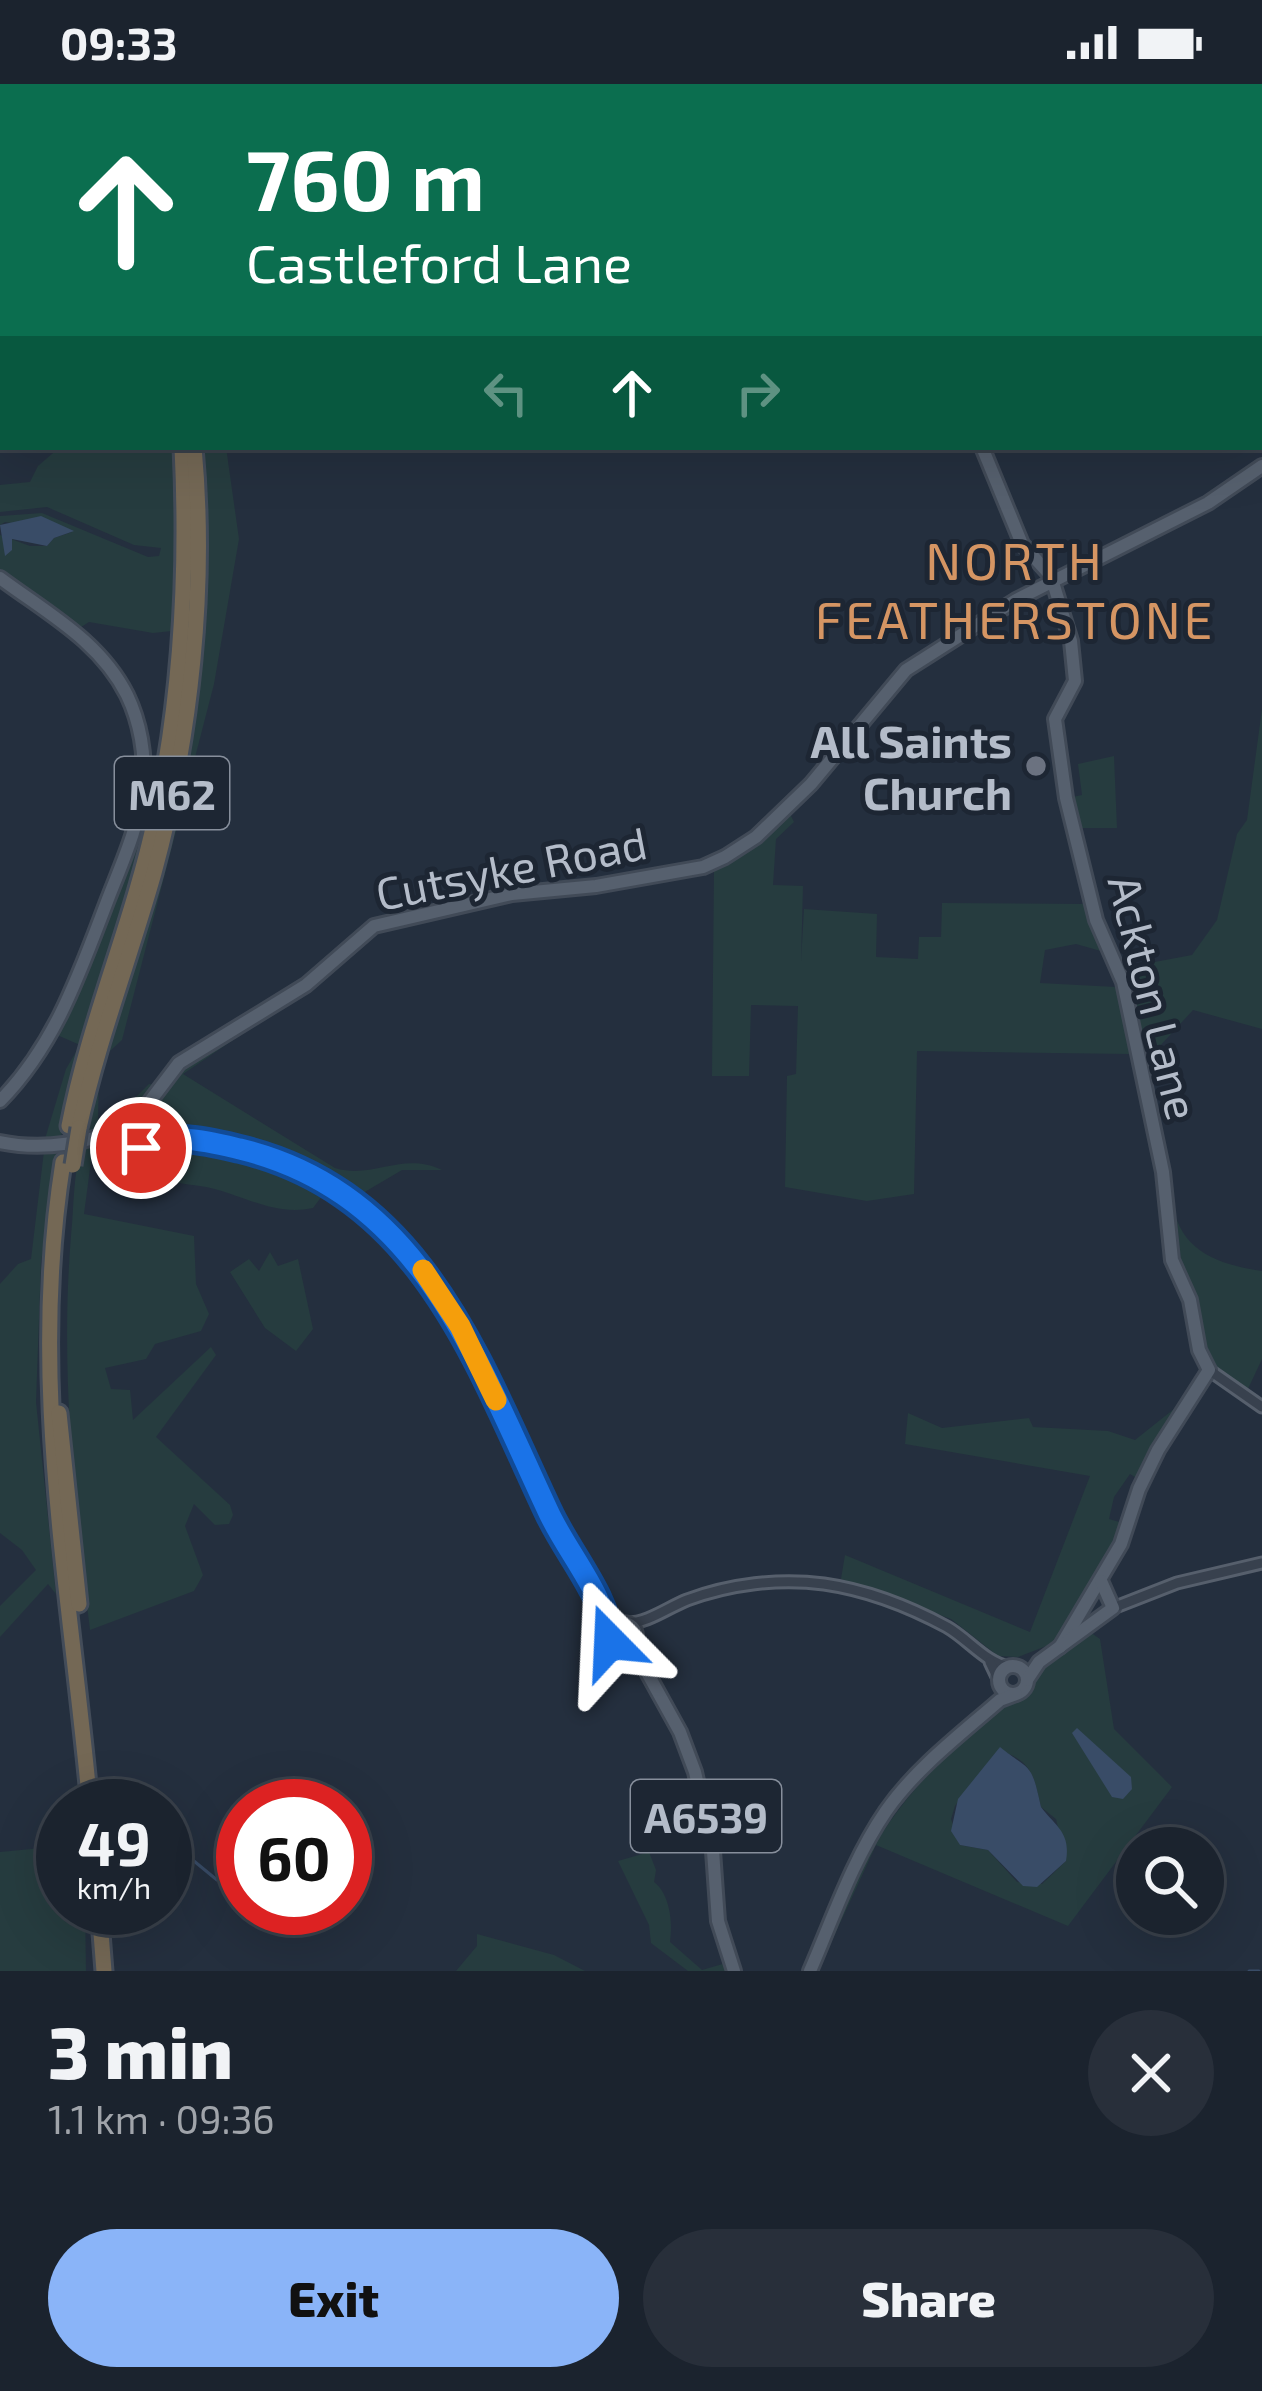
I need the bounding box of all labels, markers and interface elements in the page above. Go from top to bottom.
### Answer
text: 09:33 [60,15,178,69]
text: 760 m [246,127,485,228]
icon: ahead [48,132,204,288]
text: Castleford Lane [246,229,632,294]
icon: left [473,360,539,426]
icon: ahead [599,360,665,426]
icon: right [725,360,791,426]
district label: NORTH FEATHERSTONE [815,529,1215,649]
place label: All Saints Church [811,713,1012,819]
marker: All Saints Church [1023,753,1049,779]
road number: M62 [115,757,229,829]
street label: Cutsyke Road [371,814,651,920]
street label: Ackton Lane [1099,869,1211,1125]
pin [90,1097,192,1199]
icon: arrive [108,1115,174,1181]
position arrow [547,1579,673,1705]
speed limit sign: 60 [216,1779,372,1935]
road number: A6539 [631,1780,781,1852]
text: 49 [77,1806,151,1878]
map controls [1116,1827,1224,1935]
button: search [1116,1827,1224,1935]
text: km/h [77,1869,151,1905]
text: 3 min [48,2007,233,2093]
button: close [1088,2010,1214,2136]
text: 1.1 km · 09:36 [48,2095,275,2142]
button: Exit [48,2229,619,2367]
button: Share [643,2229,1214,2367]

